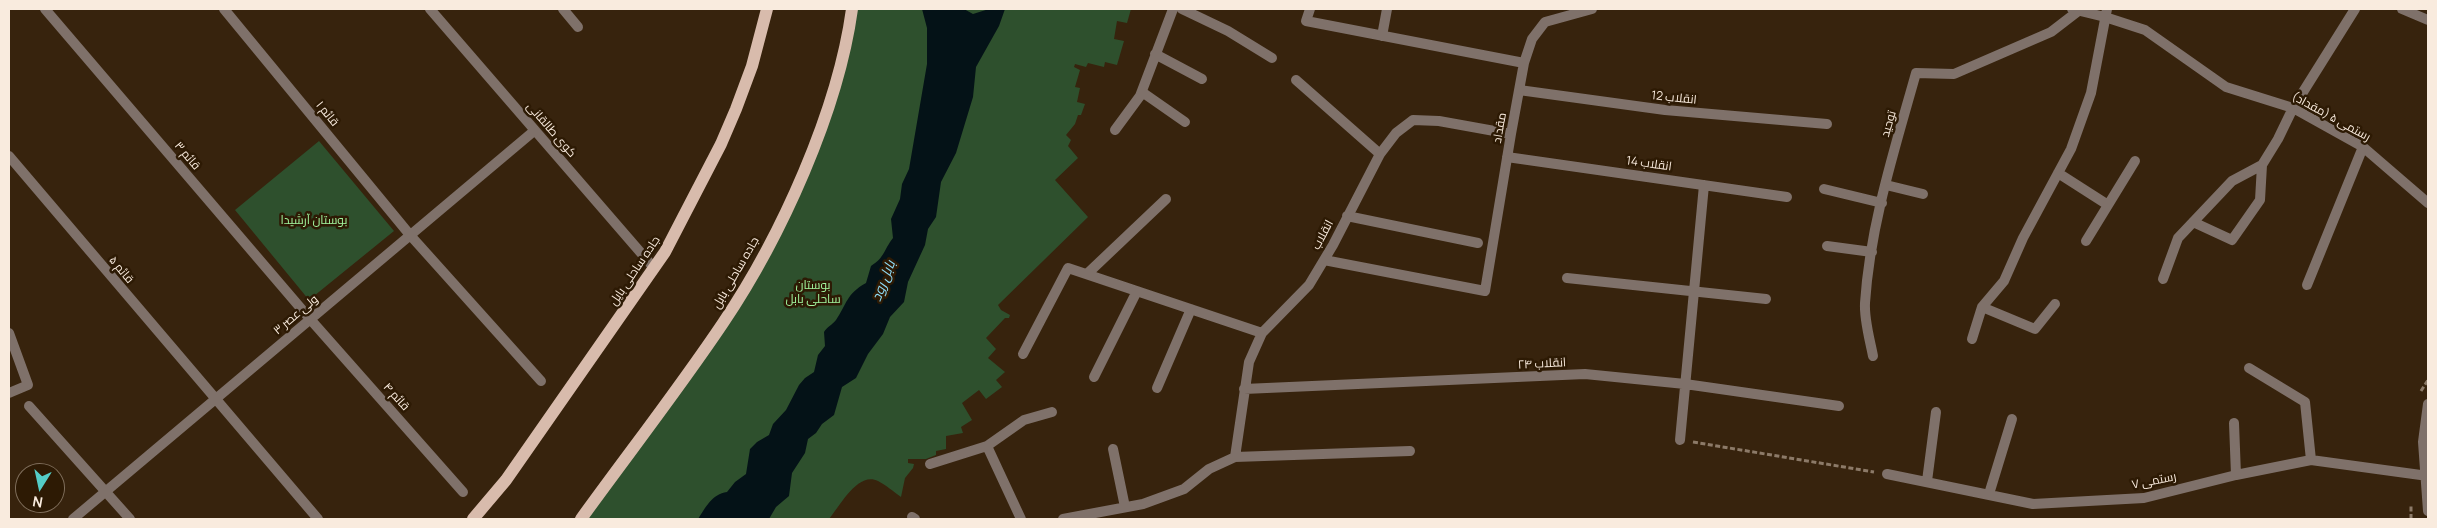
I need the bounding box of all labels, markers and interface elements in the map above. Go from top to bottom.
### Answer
street label: انقلاب 12 [1651,88,1697,108]
street label: رستمی ۵ (مقداد) [2289,89,2373,145]
street label: قائم ۱ [313,99,341,129]
street label: کوی طالقانی [523,99,579,161]
street label: توحید [1878,109,1900,139]
street label: مقداد [1490,112,1510,144]
street label: قائم ۳ [171,139,203,173]
street label: انقلاب 14 [1625,154,1673,174]
park label: بوستان آرشیدا [280,214,348,228]
street label: انقلاب [1309,218,1337,252]
street label: جاده ساحلی بایل [607,234,663,308]
street label: جاده ساحلی بابل [710,235,762,311]
street label: قائم ۵ [106,254,136,286]
water label: بابل رود [869,258,899,304]
park label: بوستان ساحلی بابل [785,279,841,307]
street label: ولی عصر ۳ [271,292,321,338]
street label: انقلاب ۲۴ [1517,356,1567,372]
street label: قائم ۴ [380,380,412,414]
north arrow [15,463,65,513]
street label: رستمی ۷ [2130,470,2178,492]
text: N [31,492,44,513]

